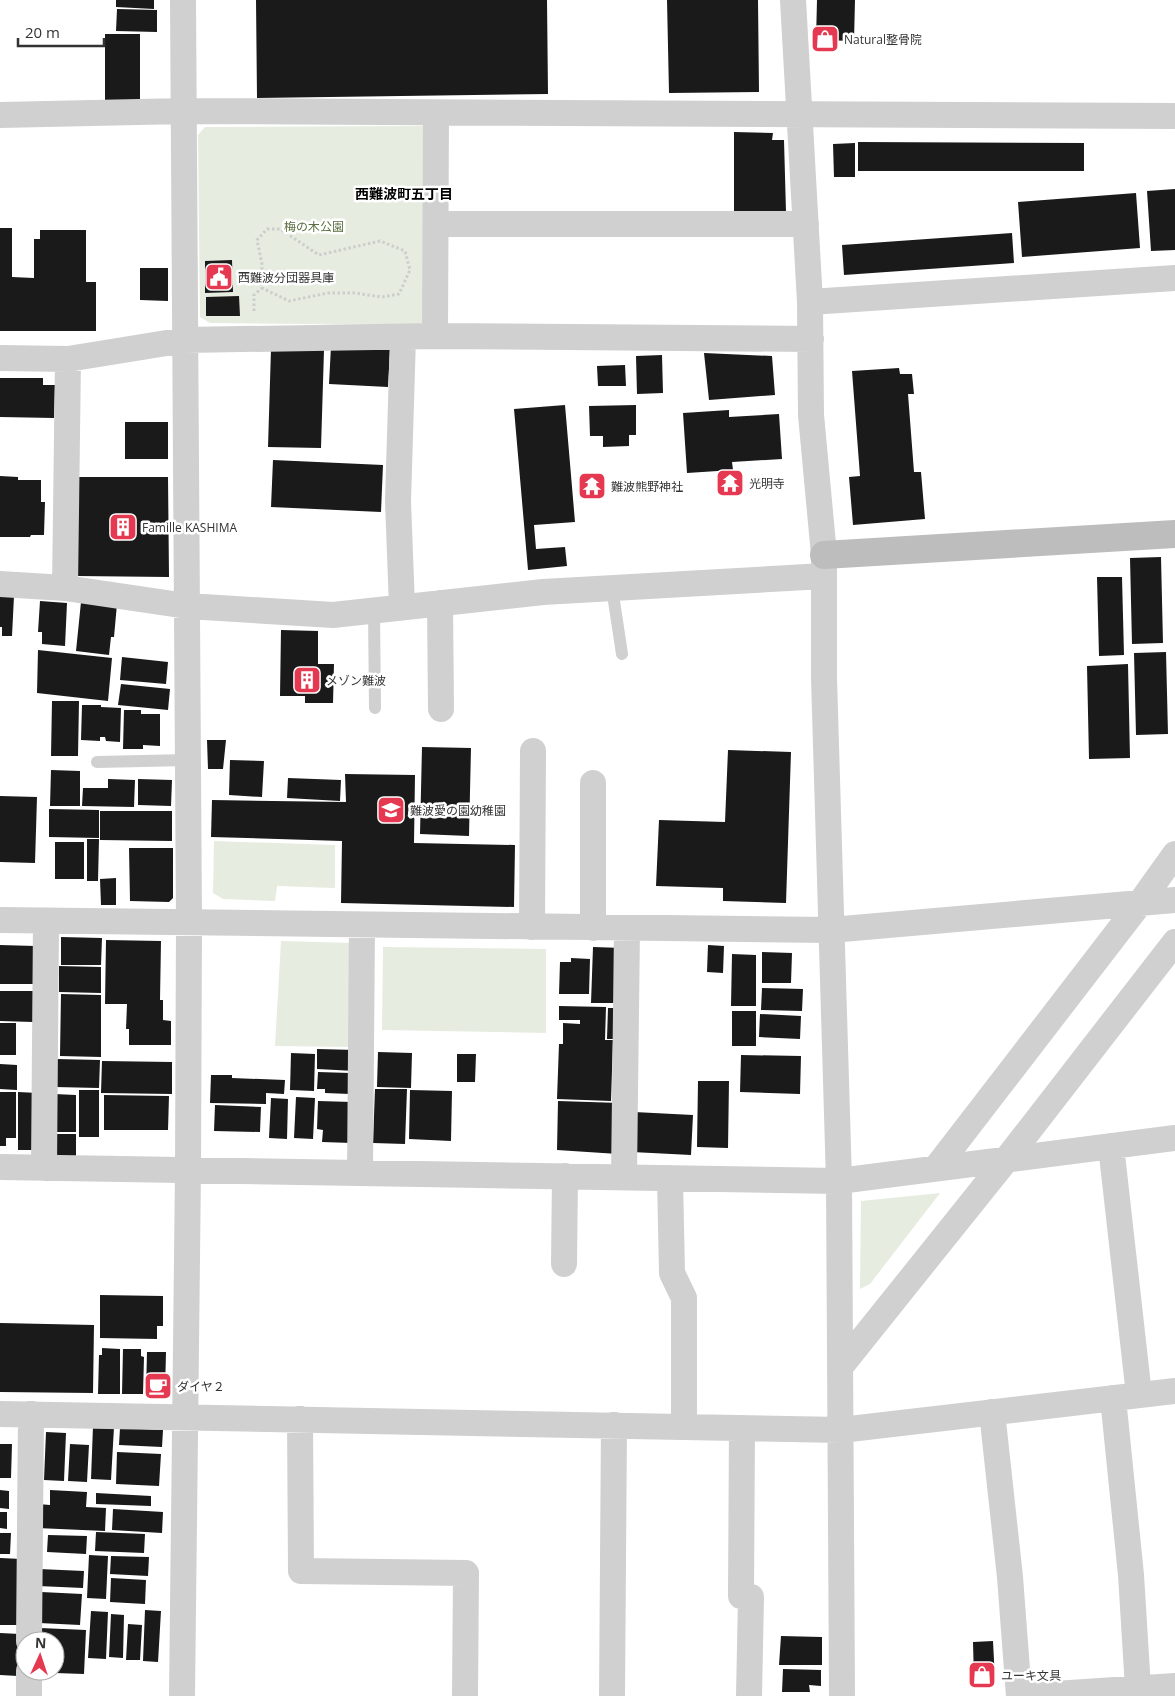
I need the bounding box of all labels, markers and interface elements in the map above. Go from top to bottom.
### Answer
scale bar [18,15,104,47]
text: 20 m [25,22,60,42]
shop icon: Natural整骨院 [810,24,840,54]
place label: Natural整骨院 [844,31,922,48]
district label: 西難波町五丁目 [355,184,453,203]
park label: 梅の木公園 [284,218,344,235]
public building icon: 西難波分団器具庫 [204,262,234,292]
place label: 西難波分団器具庫 [238,269,334,286]
temple icon: 光明寺 [715,468,745,498]
temple icon: 難波熊野神社 [577,471,607,501]
place label: 光明寺 [749,475,785,492]
place label: 難波熊野神社 [611,478,683,495]
building icon: Famille KASHIMA [108,512,138,542]
place label: Famille KASHIMA [142,519,237,536]
building icon: メゾン難波 [292,665,322,695]
place label: メゾン難波 [326,672,386,689]
school or university icon: 難波愛の園幼稚園 [376,795,406,825]
place label: 難波愛の園幼稚園 [410,802,506,819]
cafe icon: ダイヤ２ [143,1371,173,1401]
place label: ダイヤ２ [177,1378,225,1395]
north arrow [15,1631,65,1681]
text: N [35,1633,47,1652]
shop icon: ユーキ文具 [967,1660,997,1690]
place label: ユーキ文具 [1001,1667,1061,1684]

